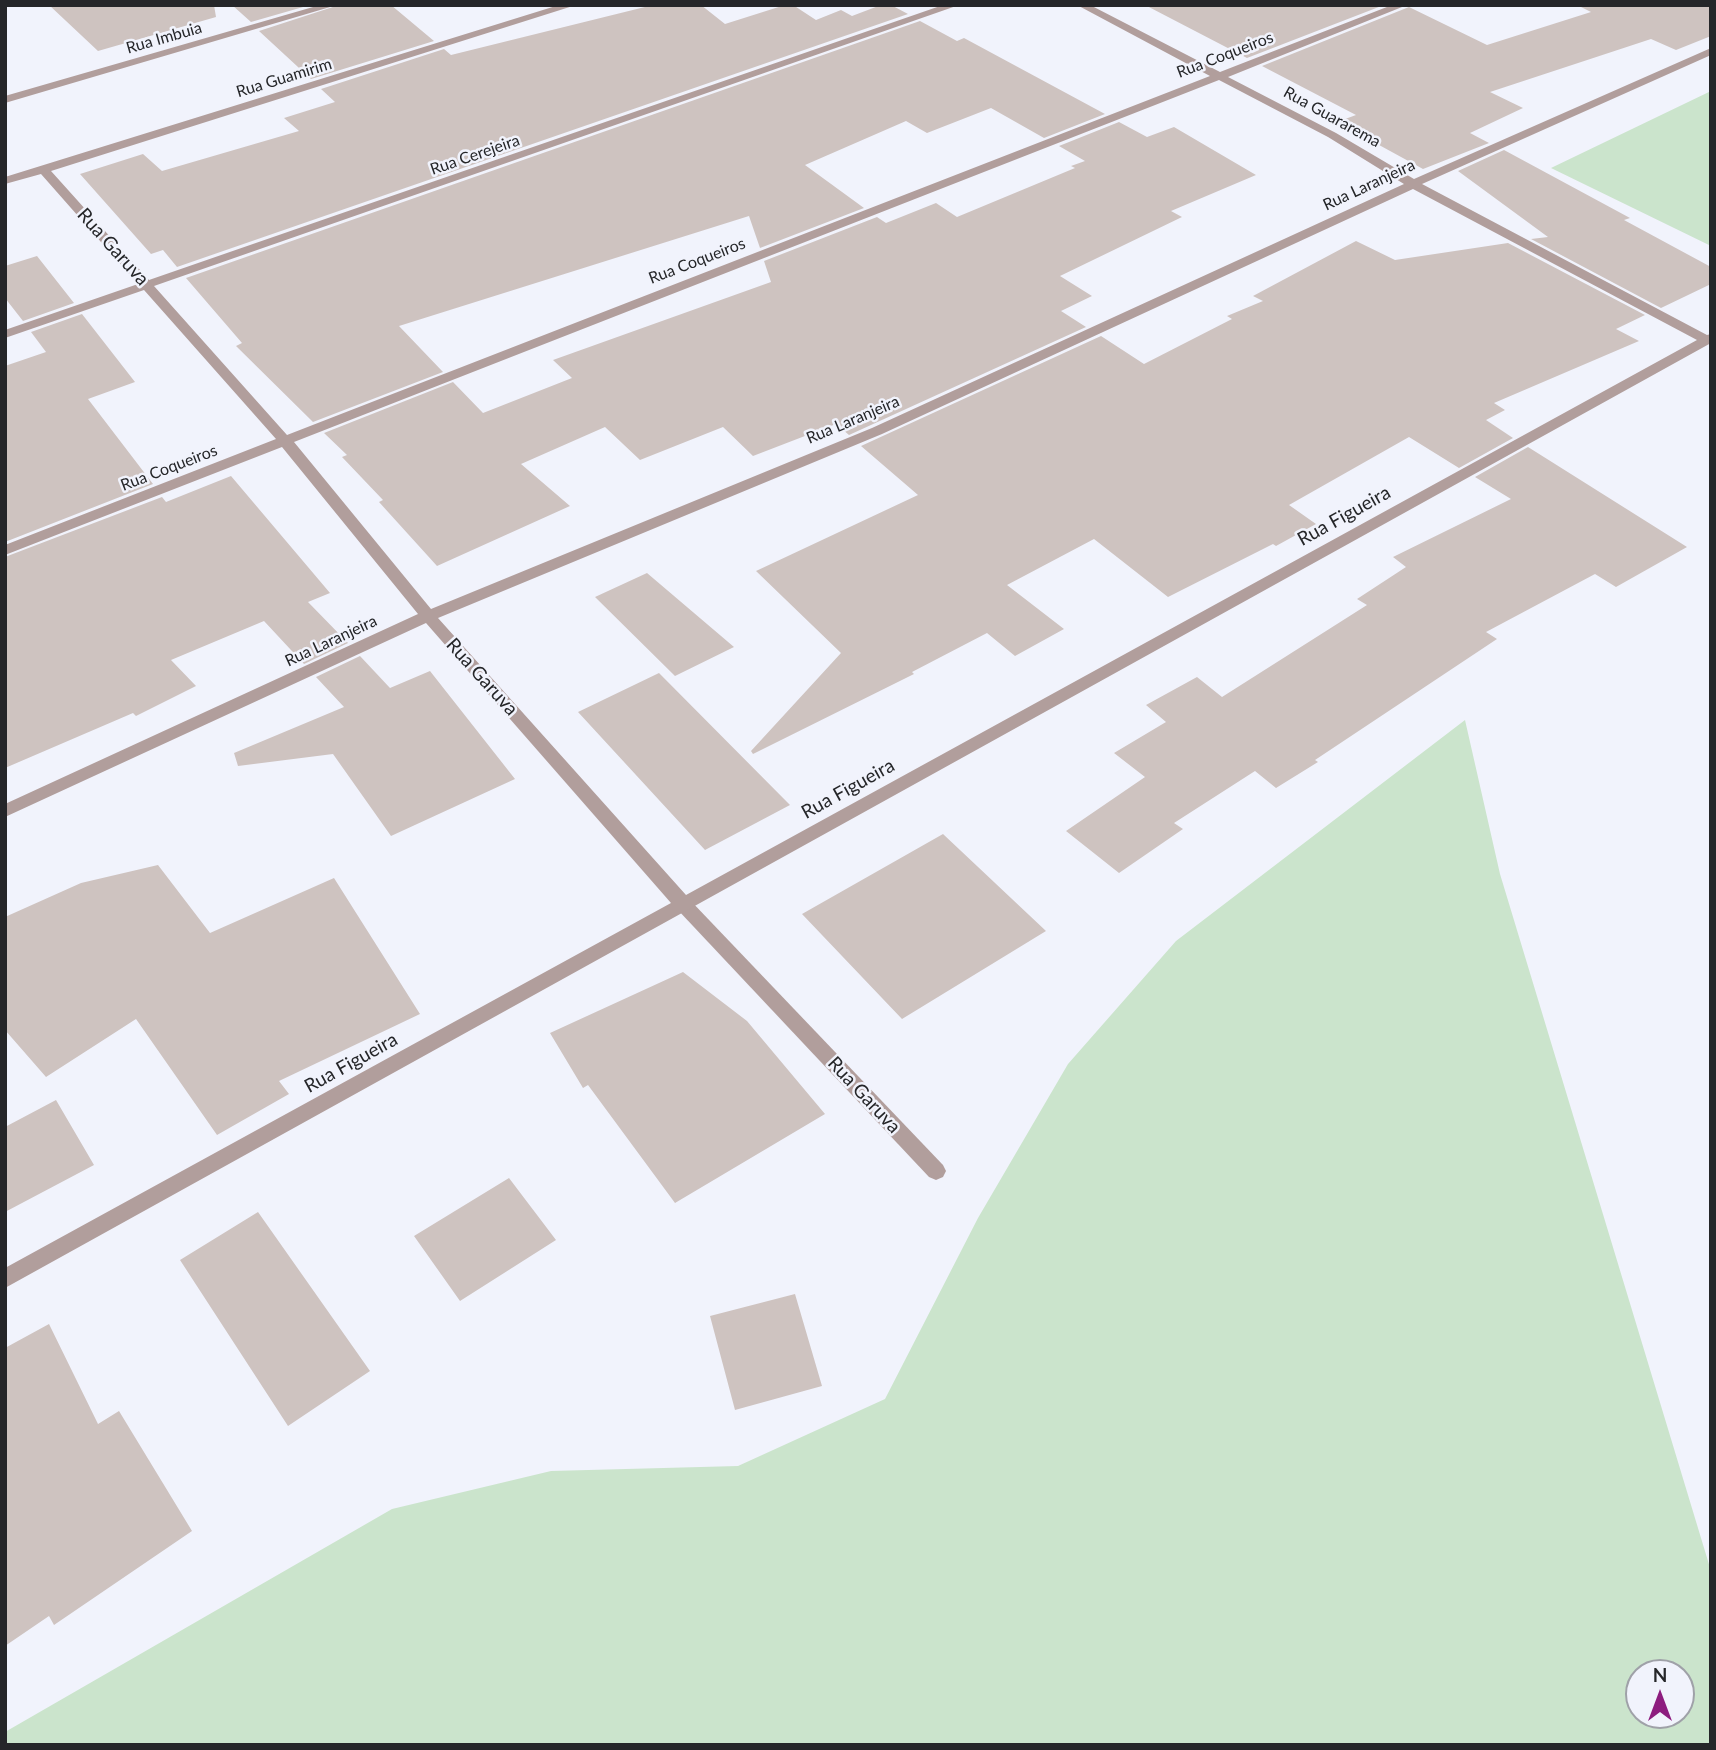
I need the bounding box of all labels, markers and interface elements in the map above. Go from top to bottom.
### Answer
street label: Rua Imbuia [124,18,204,58]
street label: Rua Coqueiros [1174,28,1276,82]
street label: Rua Guamirim [234,54,334,102]
street label: Rua Guararema [1280,82,1384,152]
street label: Rua Cerejeira [428,131,522,179]
street label: Rua Laranjeira [1320,155,1418,215]
street label: Rua Garuva [72,204,154,290]
street label: Rua Coqueiros [646,234,748,288]
street label: Rua Laranjeira [804,392,902,448]
street label: Rua Coqueiros [118,441,220,495]
street label: Rua Figueira [1293,481,1395,551]
street label: Rua Laranjeira [282,611,380,671]
street label: Rua Garuva [441,634,523,720]
street label: Rua Figueira [797,754,899,824]
street label: Rua Figueira [300,1028,402,1098]
street label: Rua Garuva [823,1052,905,1138]
north arrow [1625,1659,1695,1729]
text: N [1653,1663,1667,1686]

